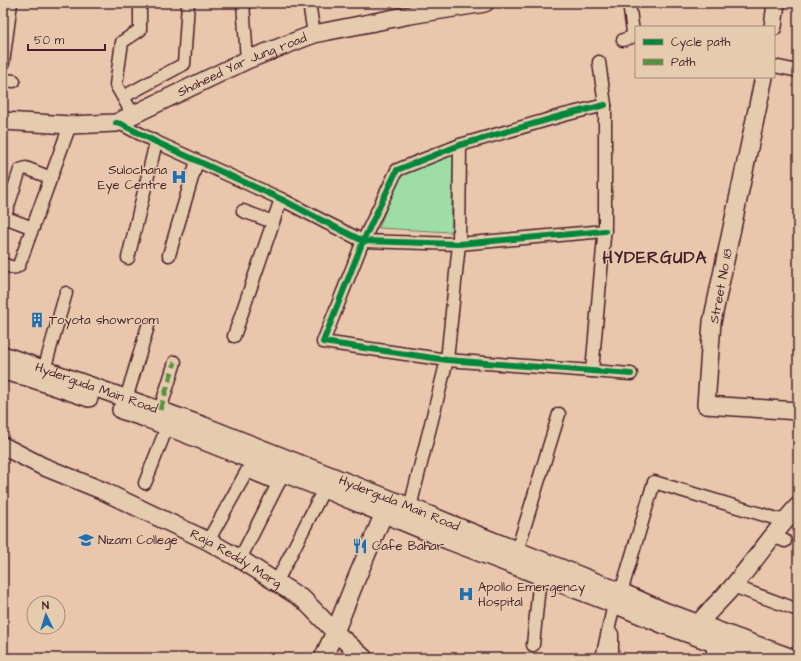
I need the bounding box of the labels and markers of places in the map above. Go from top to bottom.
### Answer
place label: Sulochana Eye Centre [98,161,167,195]
hospital icon: Sulochana Eye Centre [170,168,188,186]
building icon: Toyota showroom [28,311,46,329]
place label: Toyota showroom [49,311,160,330]
school or university icon: Nizam College [77,531,95,549]
place label: Nizam College [98,531,178,550]
restaurant icon: Cafe Bahar [351,537,369,555]
place label: Cafe Bahar [372,537,444,555]
place label: Apollo Emergency Hospital [478,578,585,611]
hospital icon: Apollo Emergency Hospital [457,585,475,603]

